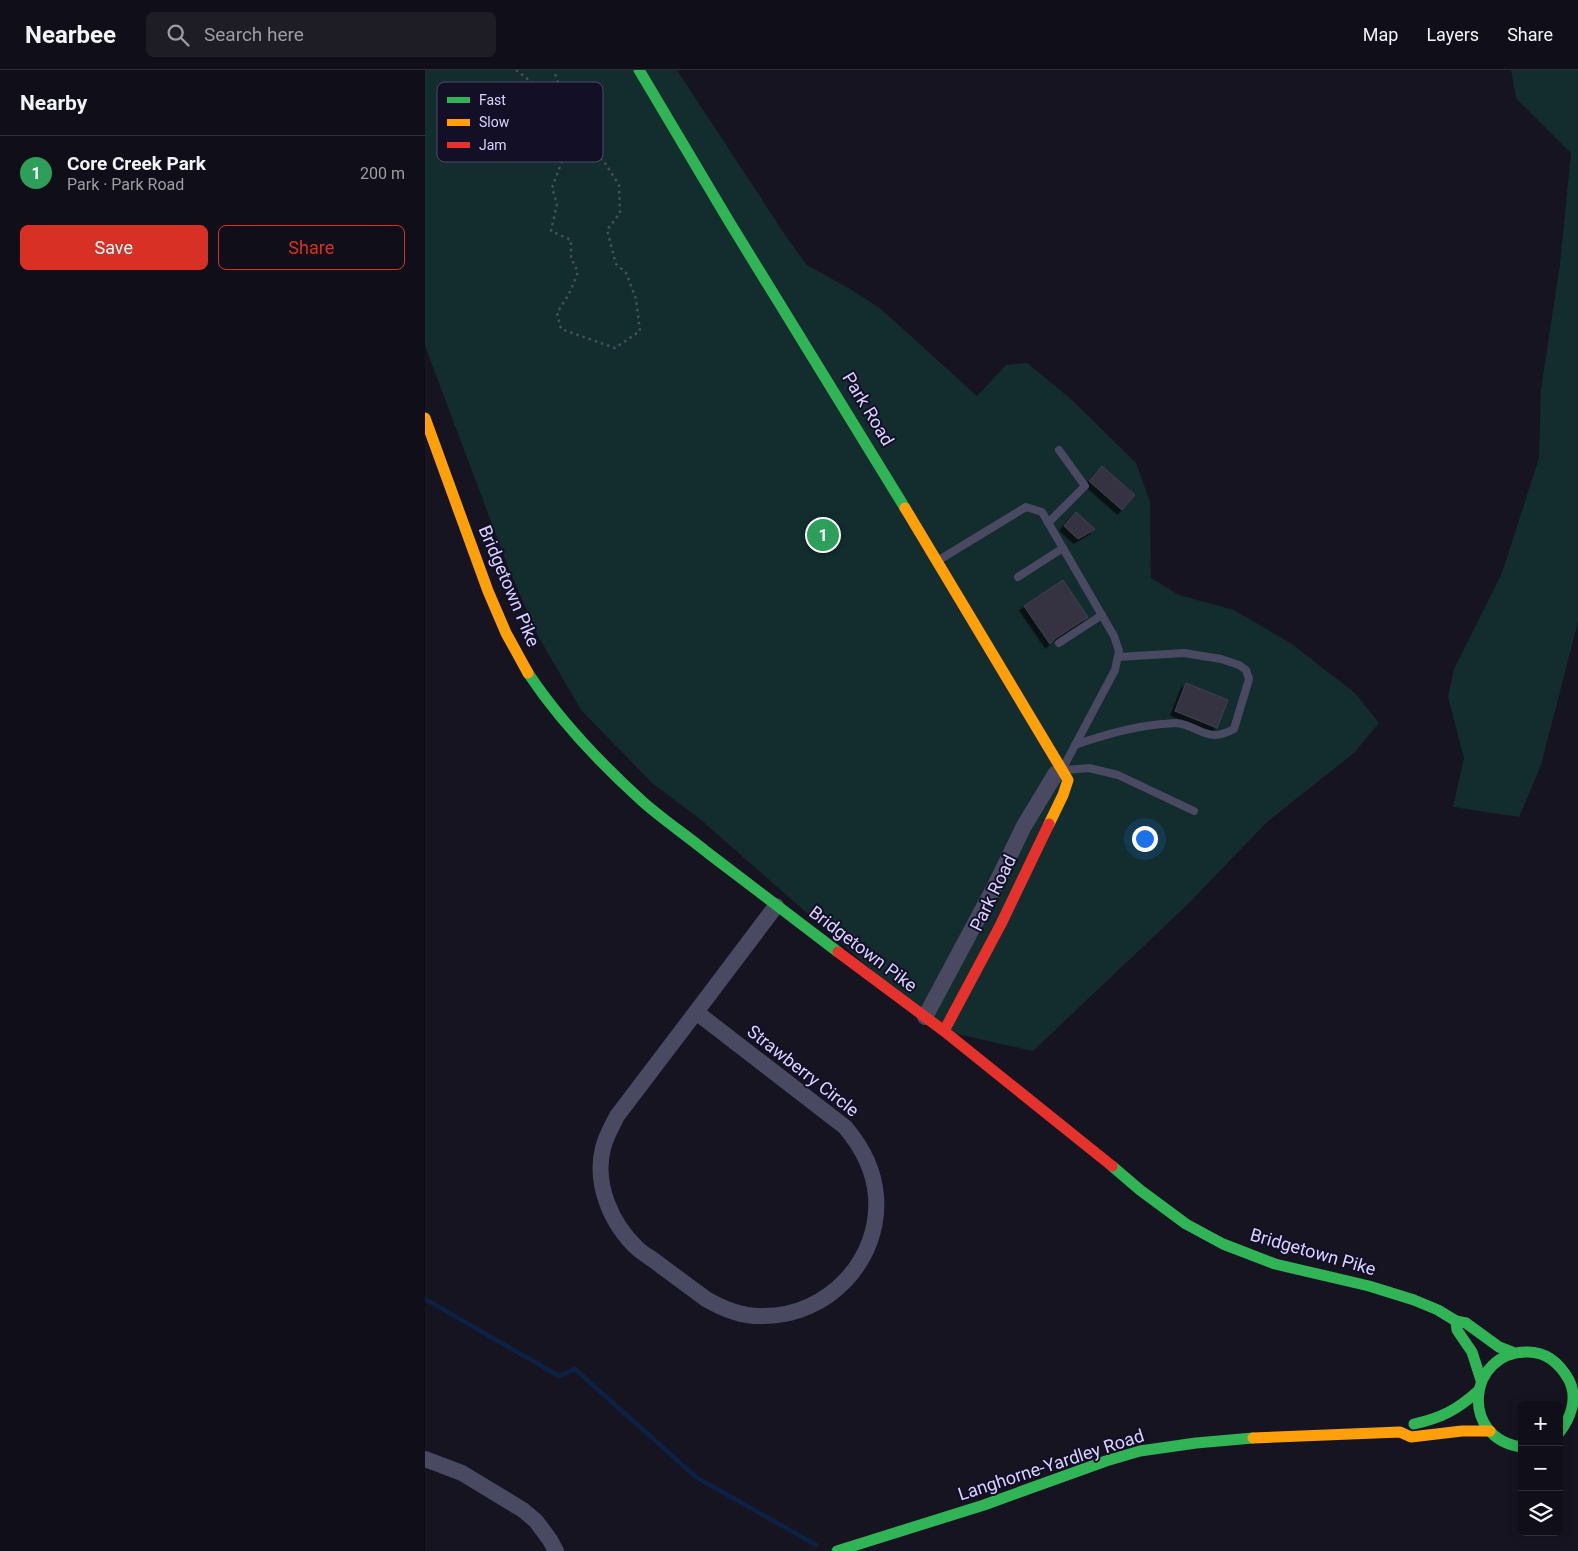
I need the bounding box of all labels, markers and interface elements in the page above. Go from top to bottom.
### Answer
search box [146,12,496,57]
text: Nearbee [25,21,116,49]
icon: search [164,21,192,49]
text: Search here [204,23,304,46]
text: Map [1363,24,1398,45]
text: Layers [1426,24,1479,45]
text: Share [1507,24,1553,45]
legend [437,82,603,162]
text: Nearby [20,91,87,115]
text: Fast [479,92,506,108]
text: Slow [479,114,510,130]
text: Jam [479,137,507,153]
text: Core Creek Park [67,152,206,175]
text: 1 [31,164,41,183]
text: 200 m [360,164,405,183]
text: Park · Park Road [67,175,184,194]
button: Save [20,225,208,270]
button: Share [218,225,405,270]
street label: Park Road [838,368,899,449]
pin: 1 [807,516,839,554]
street label: Bridgetown Pike [474,522,544,650]
your location [1132,826,1158,852]
street label: Park Road [965,851,1020,934]
street label: Bridgetown Pike [805,901,921,996]
street label: Strawberry Circle [743,1020,863,1121]
street label: Bridgetown Pike [1248,1224,1378,1279]
map controls [1518,1401,1563,1536]
button: + [1518,1401,1563,1446]
street label: Langhorne-Yardley Road [955,1425,1147,1505]
button: − [1518,1446,1563,1491]
button: layers [1518,1491,1563,1536]

